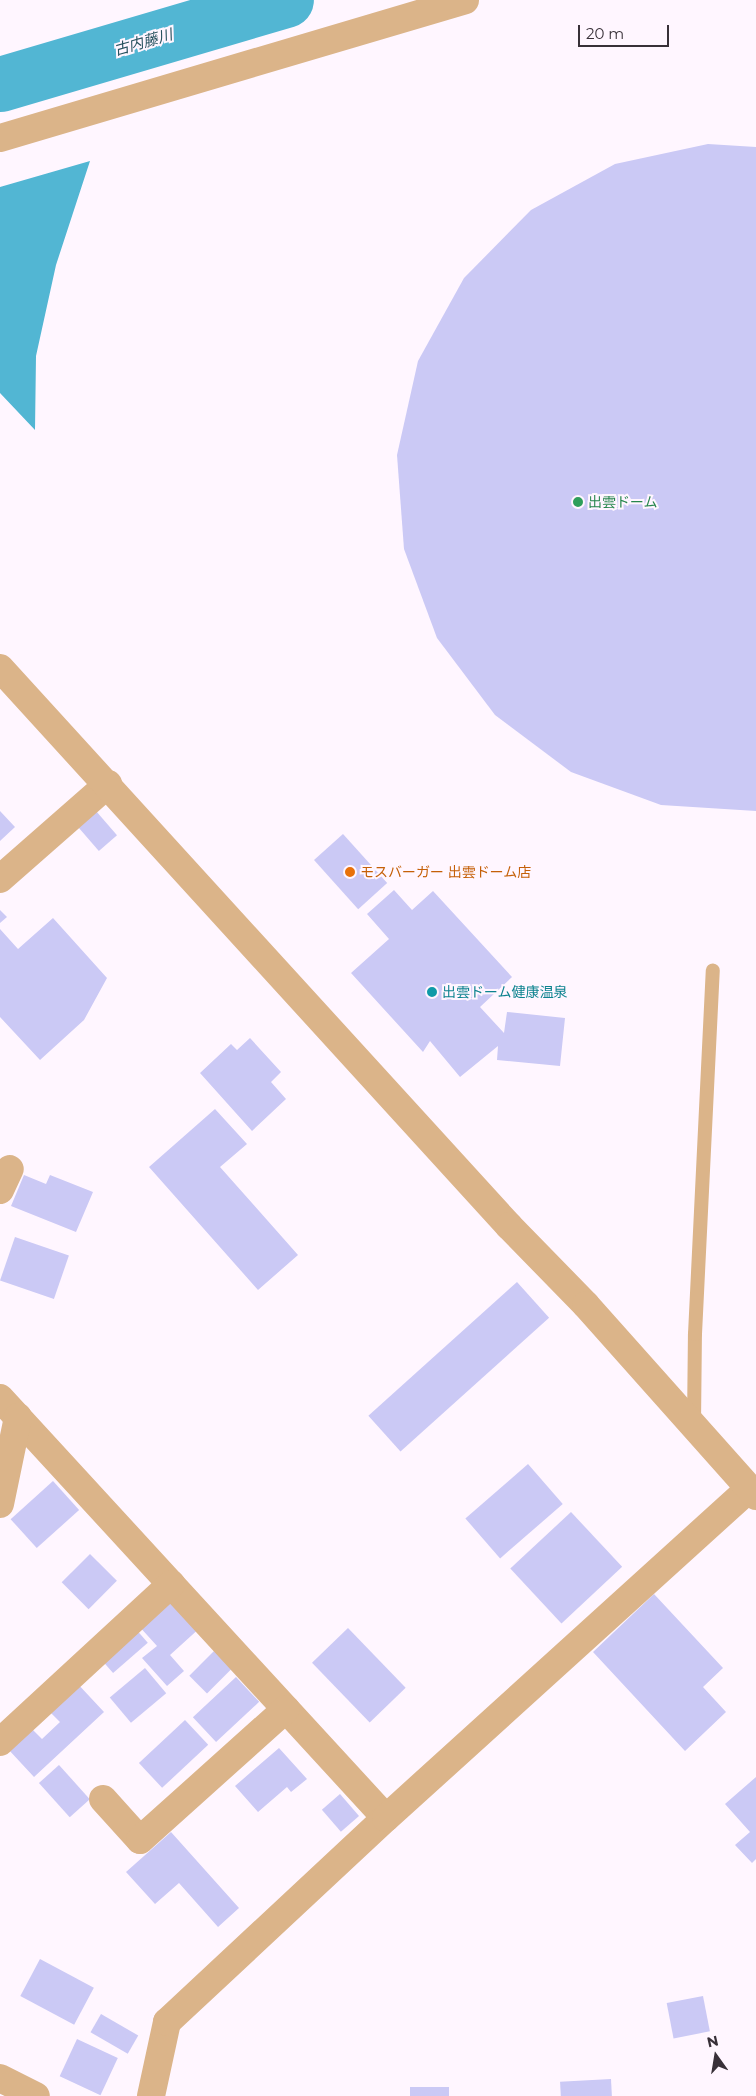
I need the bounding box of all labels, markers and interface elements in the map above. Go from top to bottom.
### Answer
scale bar [581,15,672,47]
text: 20 m [586,24,624,43]
water label: 古内藤川 [112,25,174,59]
place label: 出雲ドーム [588,494,658,510]
marker: 出雲ドーム [572,496,584,508]
place label: モスバーガー 出雲ドーム店 [360,864,532,880]
marker: モスバーガー 出雲ドーム店 [344,866,356,878]
place label: 出雲ドーム健康温泉 [442,984,568,1000]
marker: 出雲ドーム健康温泉 [426,986,438,998]
north arrow [691,2031,741,2081]
text: N [705,2031,720,2051]

